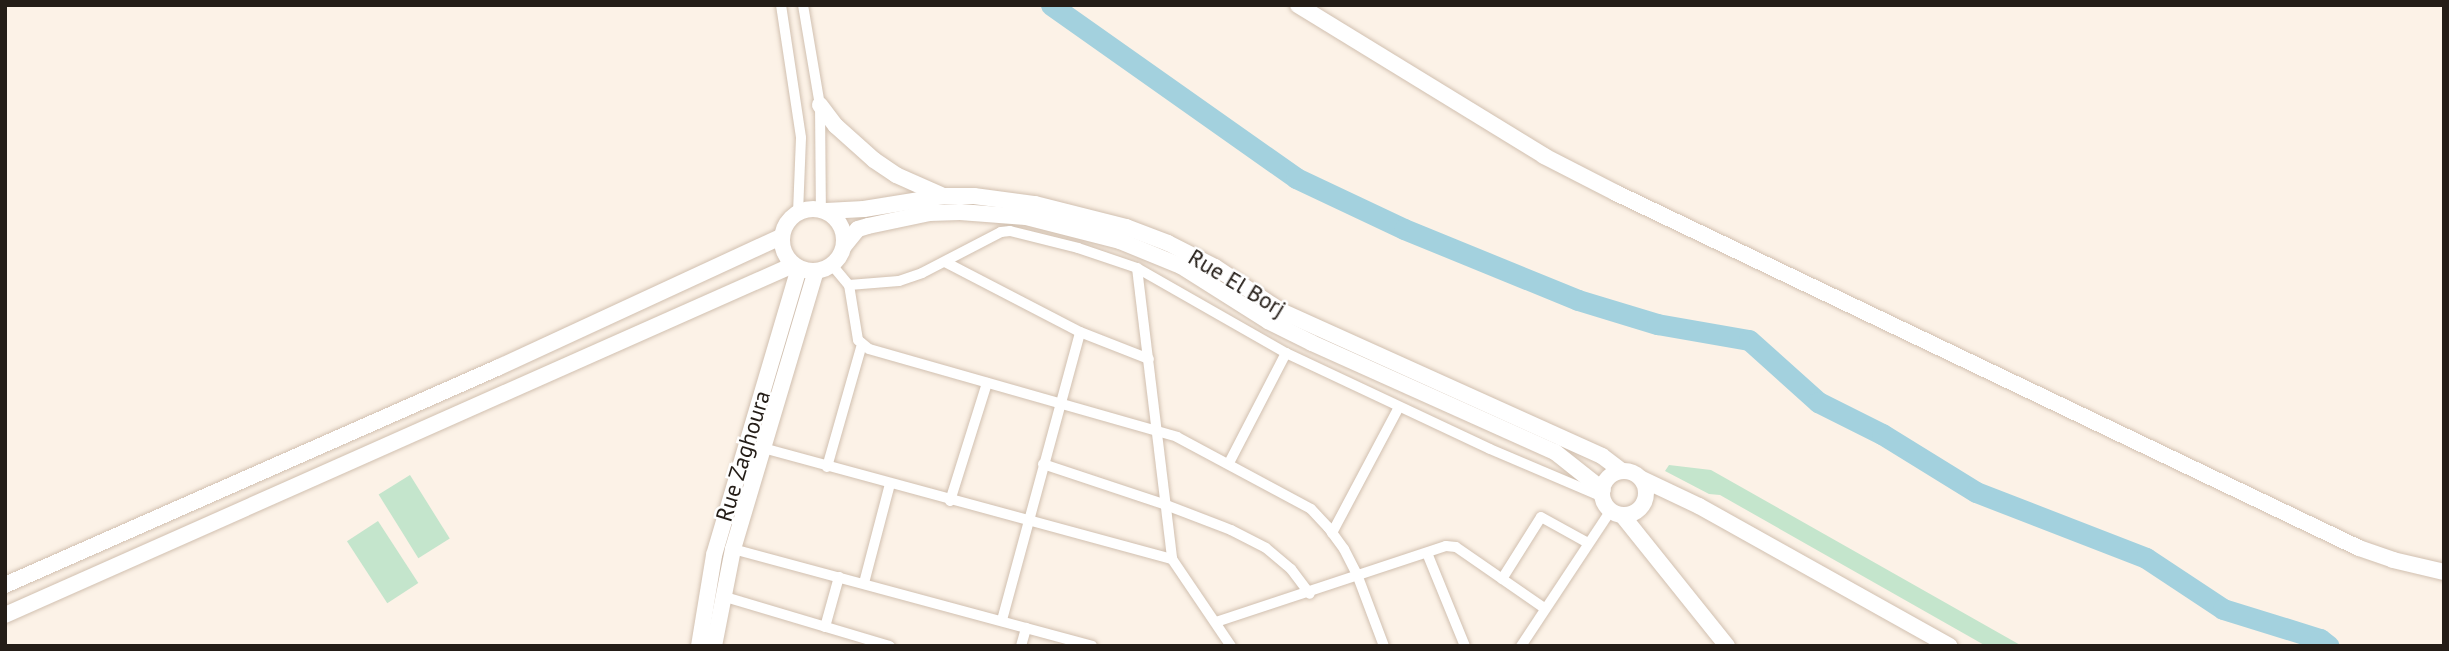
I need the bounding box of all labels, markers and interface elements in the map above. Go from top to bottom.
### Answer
street label: Rue El Borj [1183,243,1291,323]
street label: Rue Zaghoura [710,387,776,525]

